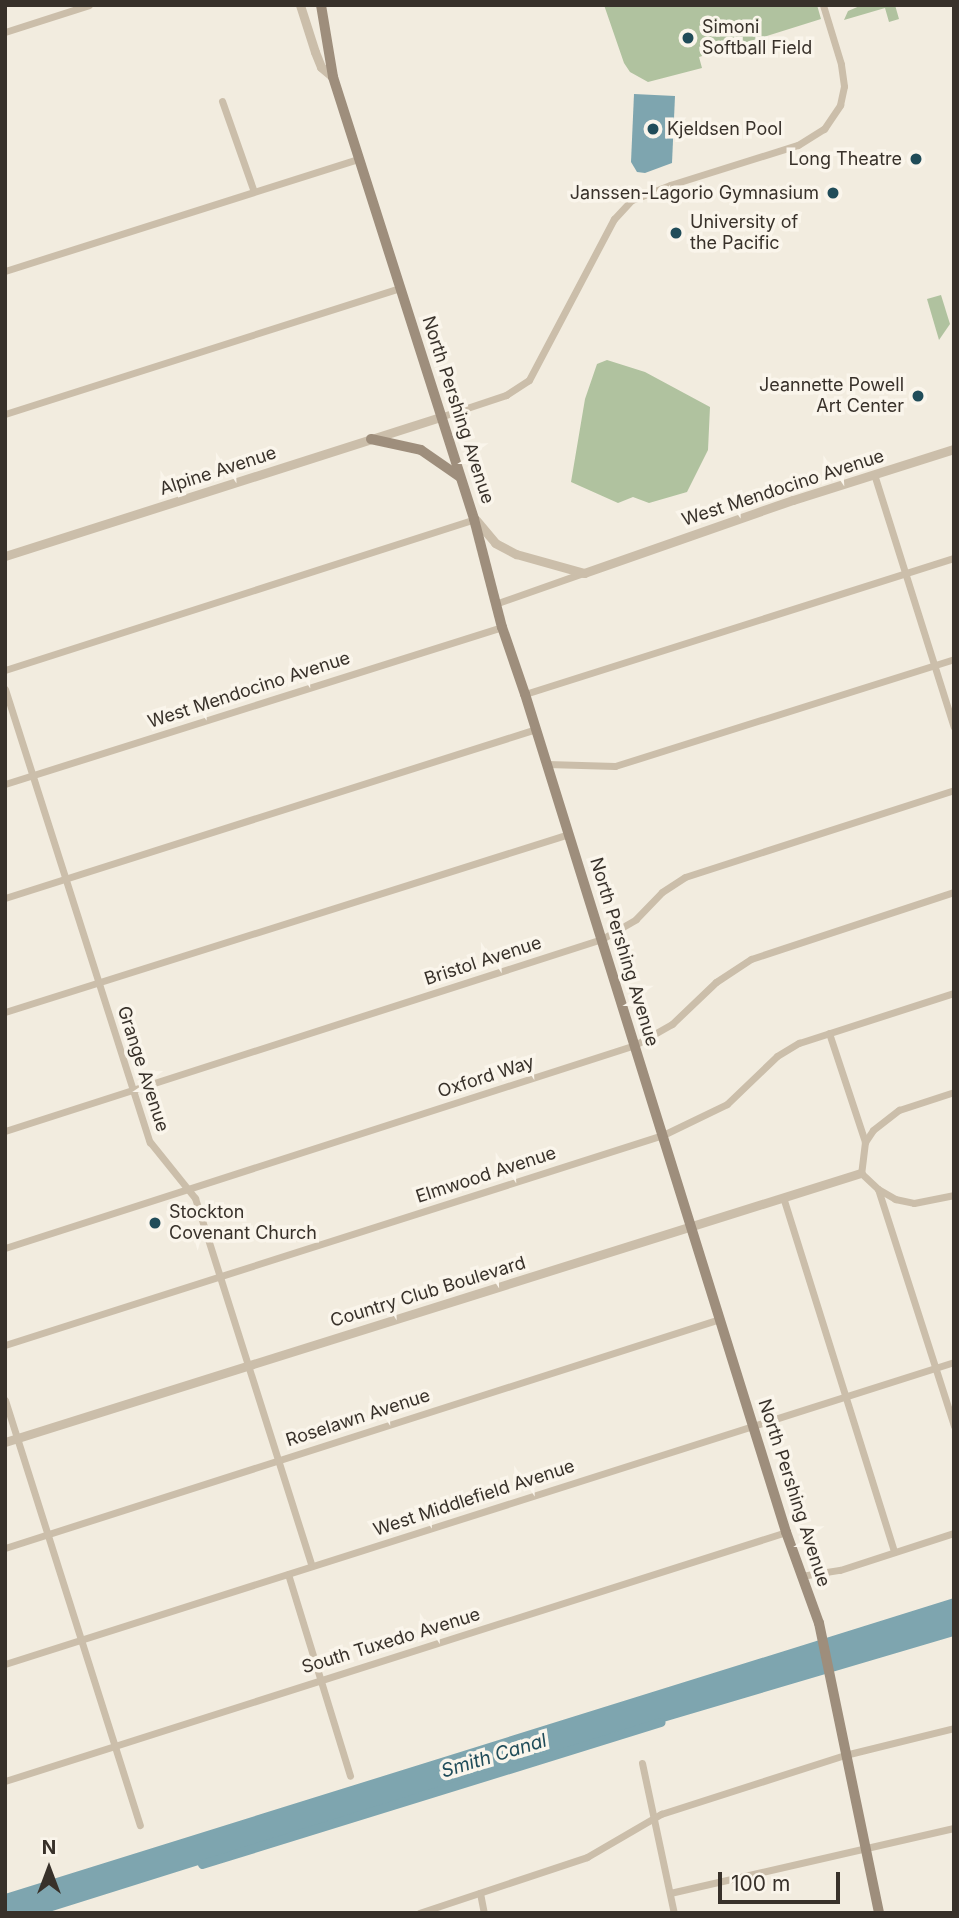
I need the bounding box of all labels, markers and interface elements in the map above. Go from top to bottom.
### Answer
place label: Simoni Softball Field [702,17,812,60]
marker: Simoni Softball Field [680,30,696,46]
place label: Kjeldsen Pool [667,118,782,140]
marker: Kjeldsen Pool [645,121,661,137]
place label: Long Theatre [788,148,902,170]
marker: Long Theatre [908,151,924,167]
place label: Janssen-Lagorio Gymnasium [570,182,819,204]
marker: Janssen-Lagorio Gymnasium [825,185,841,201]
place label: University of the Pacific [690,212,798,255]
marker: University of the Pacific [668,225,684,241]
street label: North Pershing Avenue [417,313,499,507]
place label: Jeannette Powell Art Center [759,375,904,418]
marker: Jeannette Powell Art Center [910,388,926,404]
street label: Alpine Avenue [157,442,279,500]
street label: West Mendocino Avenue [679,445,887,531]
street label: West Mendocino Avenue [145,647,353,733]
street label: North Pershing Avenue [585,855,663,1049]
street label: Bristol Avenue [422,932,544,990]
street label: Grange Avenue [113,1003,173,1135]
street label: Oxford Way [435,1051,537,1103]
street label: Elmwood Avenue [413,1142,559,1208]
place label: Stockton Covenant Church [169,1202,317,1244]
marker: Stockton Covenant Church [147,1215,163,1231]
street label: Country Club Boulevard [328,1252,528,1332]
street label: Roselawn Avenue [283,1385,433,1451]
street label: North Pershing Avenue [753,1396,835,1590]
street label: West Middlefield Avenue [371,1455,577,1541]
street label: South Tuxedo Avenue [299,1604,483,1678]
water label: Smith Canal [438,1729,550,1783]
north arrow [14,1834,84,1904]
text: N [42,1836,56,1859]
scale bar [721,1858,844,1902]
text: 100 m [731,1871,790,1896]

